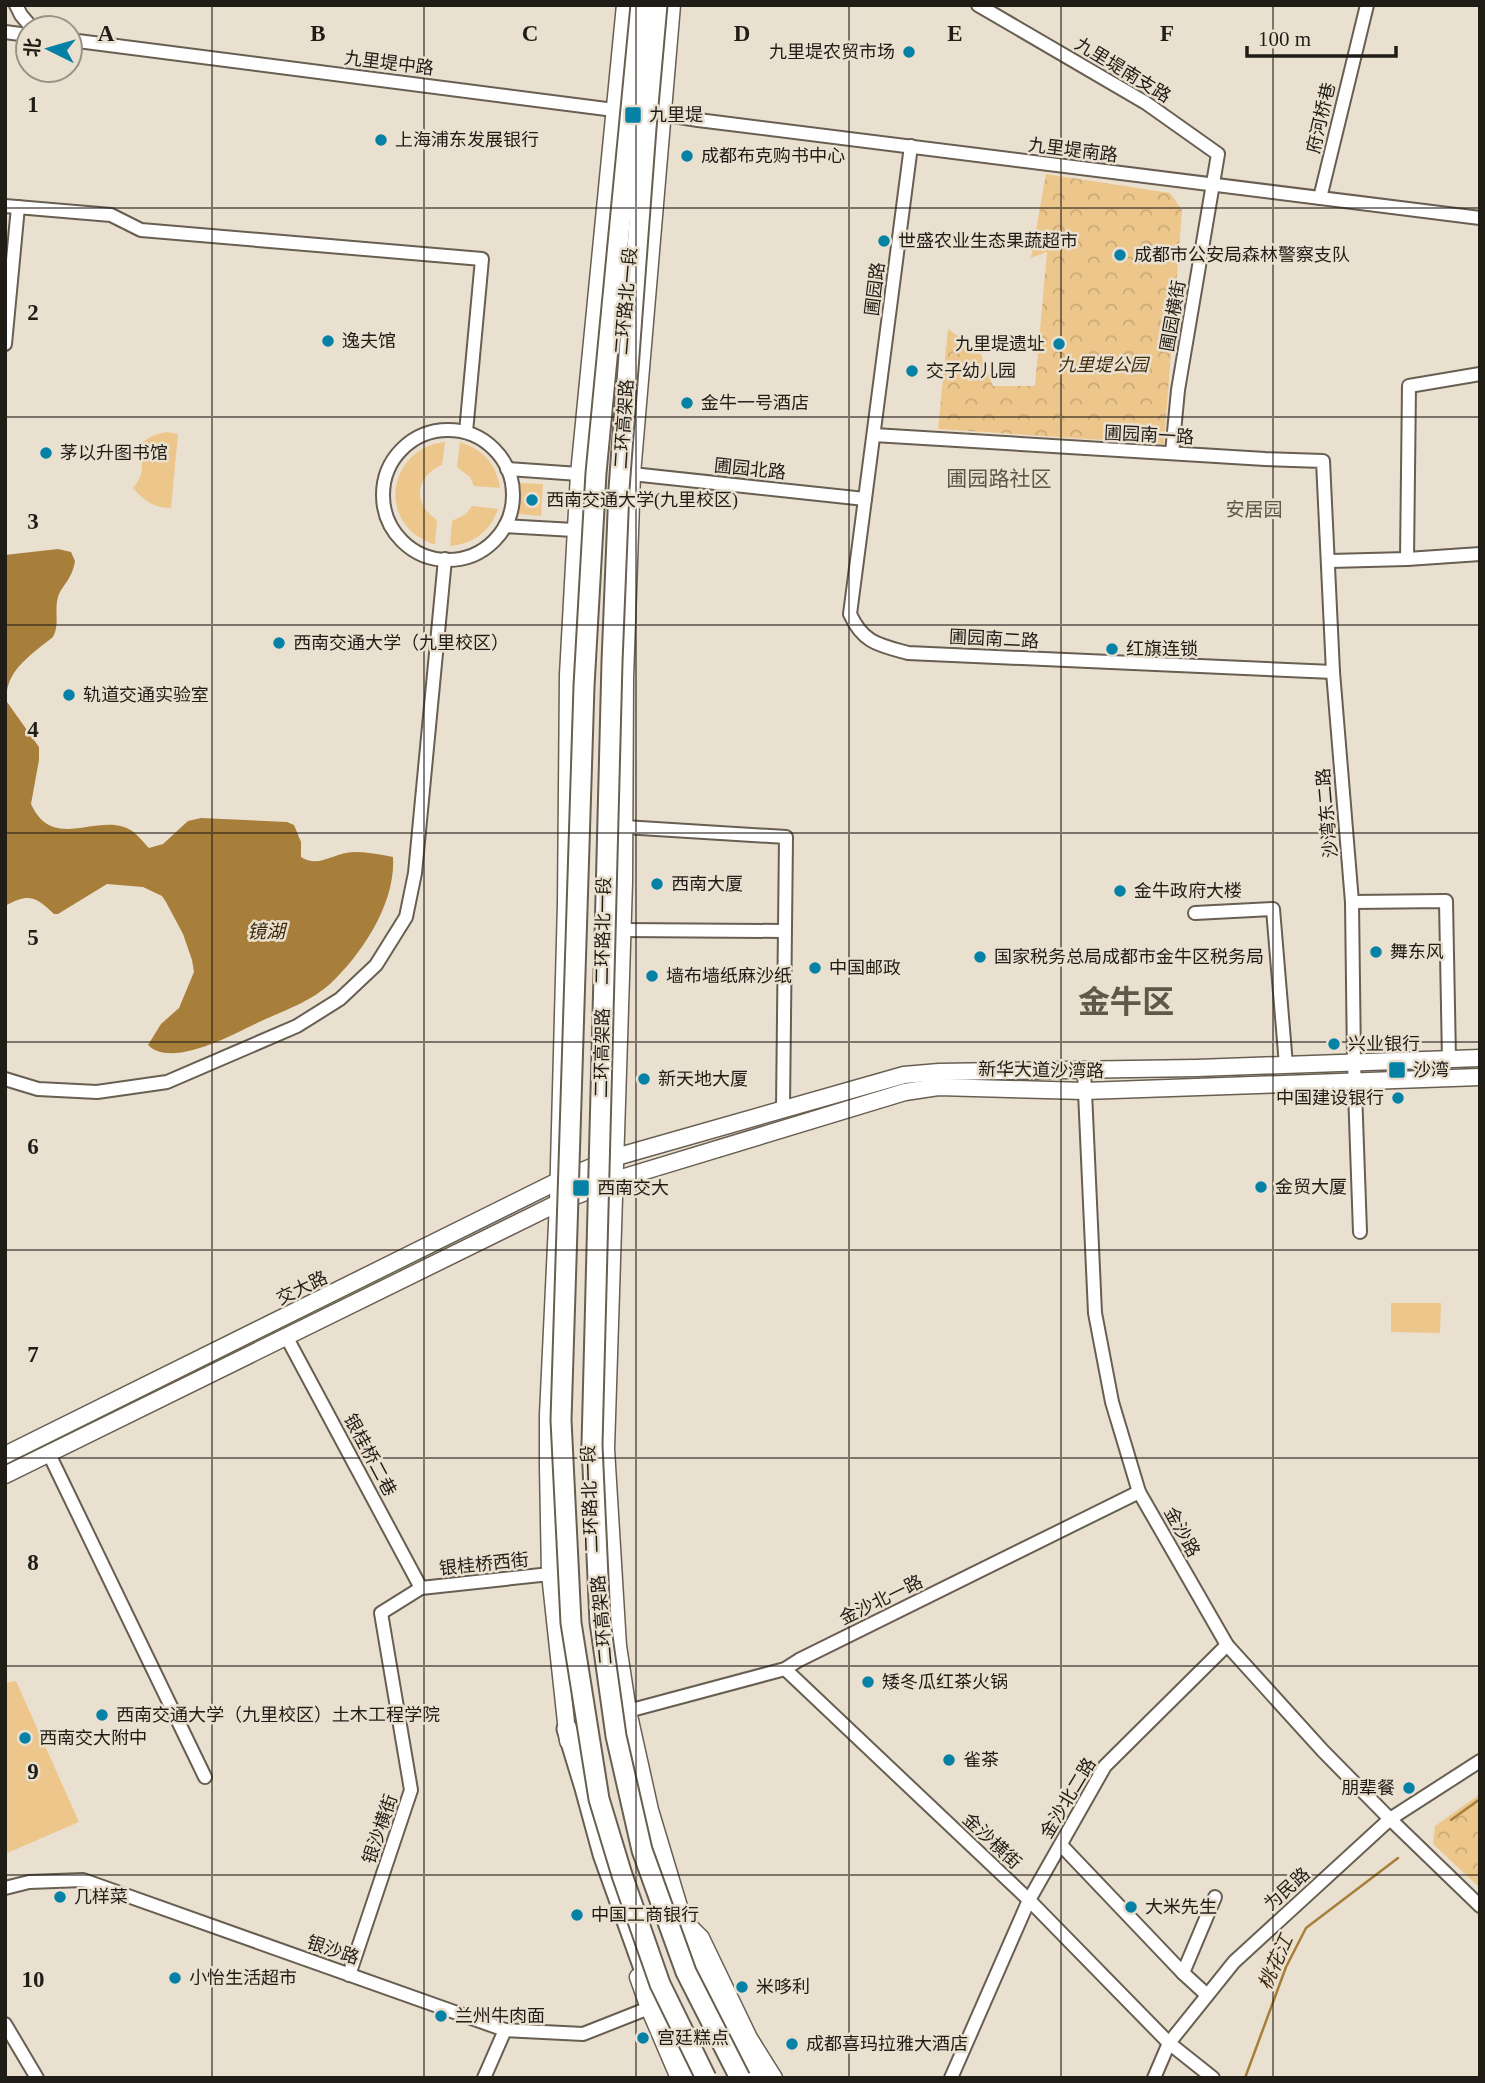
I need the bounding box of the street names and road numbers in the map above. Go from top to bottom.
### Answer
street label: 九里堤南支路 [1072,34,1174,106]
street label: 九里堤中路 [343,48,435,78]
street label: 府河桥巷 [1303,81,1339,155]
street label: 九里堤南路 [1027,135,1119,165]
street label: 二环路北一段 [611,246,641,356]
street label: 圃园路 [862,261,888,317]
street label: 圃园横街 [1157,279,1189,353]
street label: 二环高架路 [611,378,637,470]
street label: 圃园南一路 [1104,423,1194,447]
street label: 圃园北路 [713,455,787,483]
street label: 圃园南二路 [949,627,1039,651]
street label: 沙湾东二路 [1313,767,1341,859]
street label: 二环路北一段 [592,877,614,985]
street label: 二环高架路 [591,1008,613,1098]
street label: 新华大道沙湾路 [978,1059,1104,1081]
street label: 交大路 [273,1267,331,1309]
street label: 银桂桥二巷 [340,1411,400,1499]
street label: 二环路北一段 [578,1445,602,1553]
street label: 金沙路 [1160,1504,1204,1560]
street label: 银桂桥西街 [438,1549,530,1579]
street label: 金沙北一路 [836,1571,926,1629]
street label: 二环高架路 [588,1574,616,1666]
street label: 金沙北二路 [1036,1754,1100,1842]
street label: 银沙横街 [359,1792,401,1866]
street label: 金沙横街 [959,1809,1025,1873]
street label: 为民路 [1260,1864,1314,1914]
street label: 银沙路 [304,1932,362,1968]

